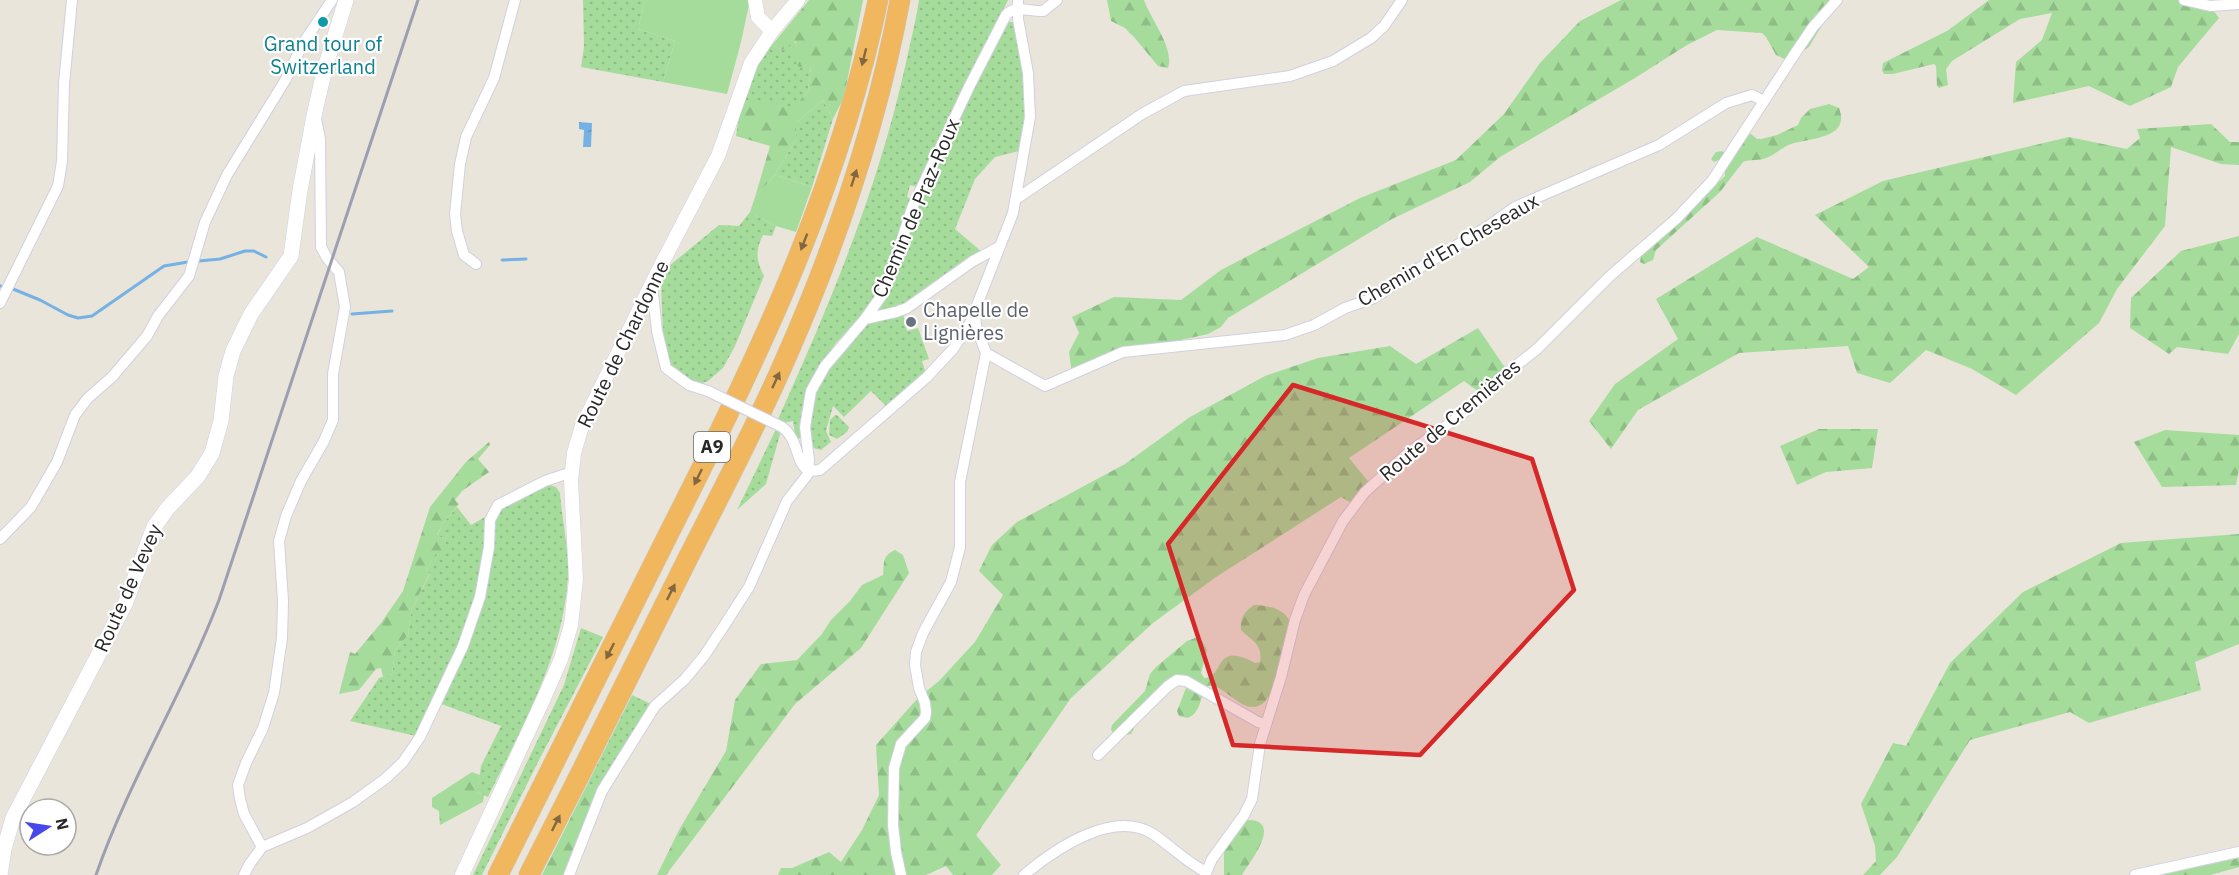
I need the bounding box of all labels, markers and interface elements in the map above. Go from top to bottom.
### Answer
marker: Grand tour of Switzerland [316,15,330,29]
place label: Grand tour of Switzerland [264,30,383,80]
one-way arrow [859,48,869,66]
street label: Chemin de Praz-Roux [865,114,966,302]
one-way arrow [850,169,859,187]
street label: Chemin d'En Cheseaux [1352,187,1543,313]
one-way arrow [799,234,809,252]
street label: Route de Chardonne [570,256,675,432]
place label: Chapelle de Lignières [923,296,1029,346]
marker: Chapelle de Lignières [904,315,918,329]
street label: Route de Cremières [1373,352,1526,487]
one-way arrow [772,371,781,388]
road number: A9 [694,432,730,462]
one-way arrow [693,468,703,486]
street label: Route de Vevey [87,519,168,656]
one-way arrow [667,584,676,601]
one-way arrow [605,643,615,660]
north arrow [18,797,78,857]
one-way arrow [551,814,560,831]
text: N [52,816,74,832]

